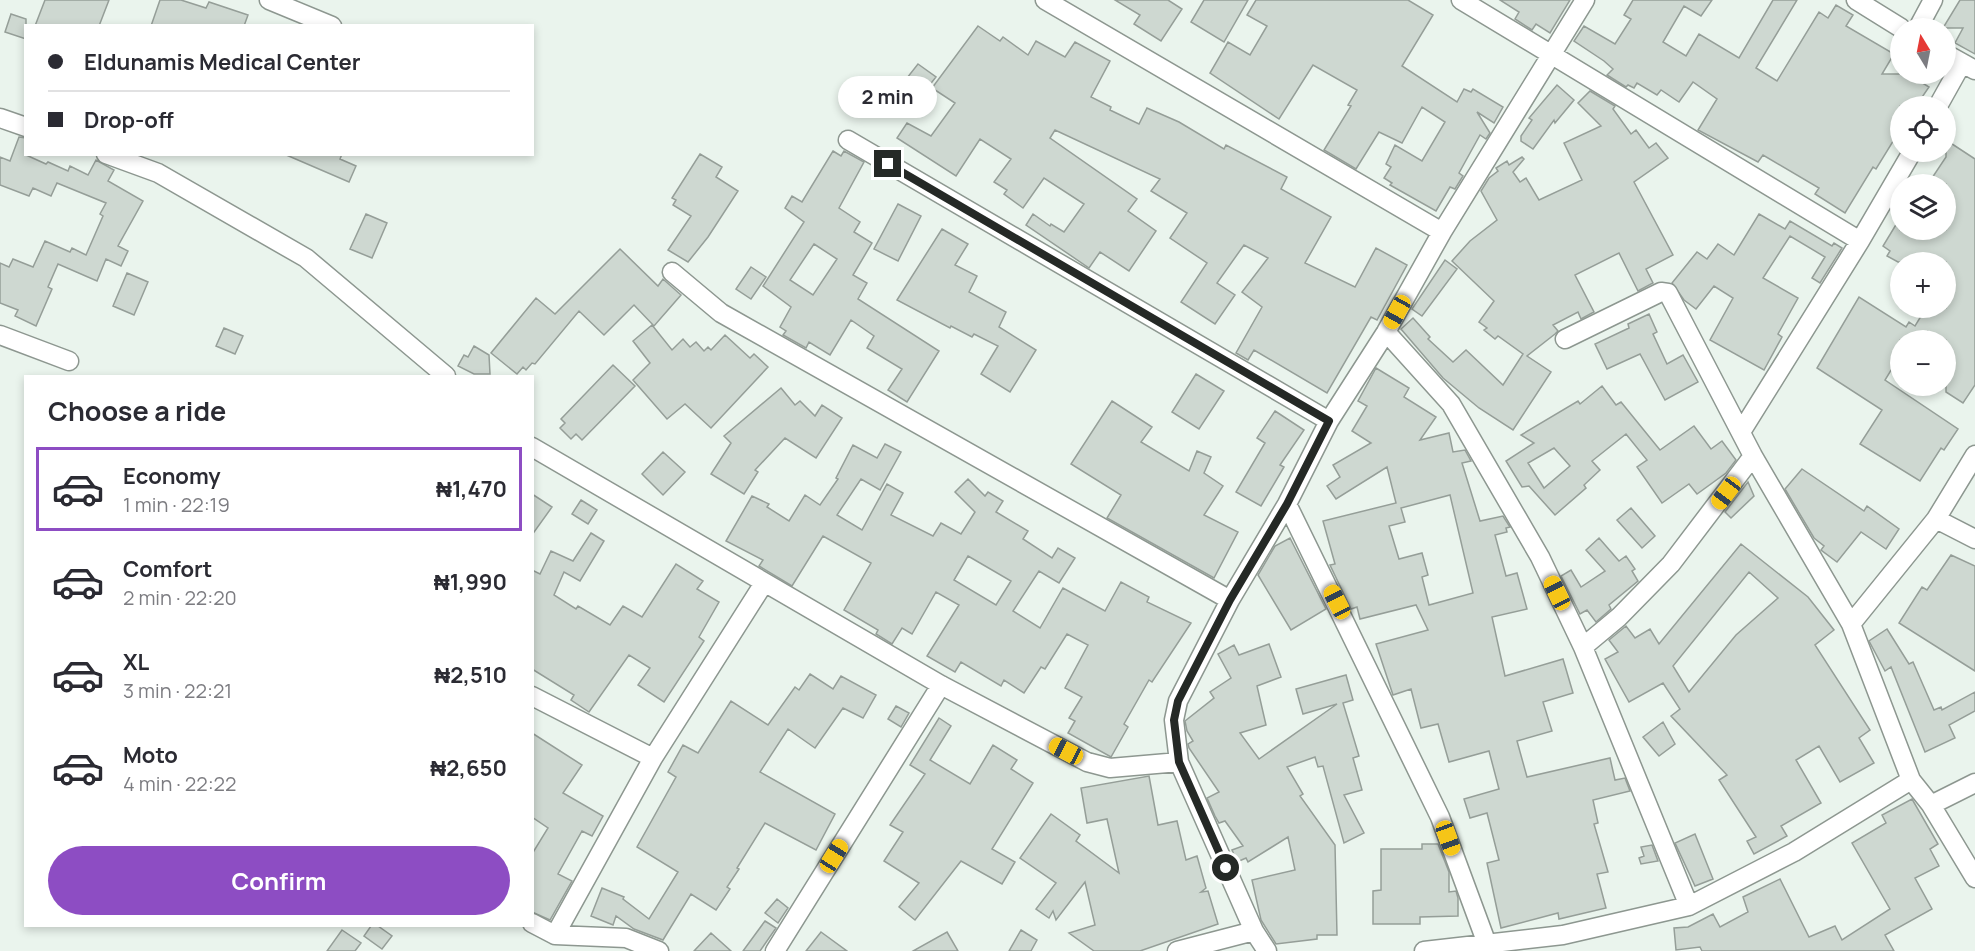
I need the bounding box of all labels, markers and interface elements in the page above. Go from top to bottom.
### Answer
north arrow [1890,18,1956,84]
map controls [1890,18,1956,396]
text: Eldunamis Medical Center [84,47,360,77]
callout: 2 min [838,77,938,119]
text: 2 min [861,83,914,110]
button: locate [1890,96,1956,162]
text: Drop-off [84,105,174,135]
route end [874,150,901,177]
button: layers [1890,174,1956,240]
button: + [1890,252,1956,318]
car [1380,292,1414,332]
button: − [1890,330,1956,396]
text: Choose a ride [48,392,226,429]
text: Economy [123,461,221,491]
icon: car [51,462,105,516]
car [1708,473,1744,513]
text: ₦1,470 [436,474,507,504]
text: 1 min · 22:19 [123,491,230,518]
text: Comfort [123,554,212,584]
icon: car [51,555,105,609]
text: ₦1,990 [434,567,507,597]
car [1541,573,1573,613]
car [1321,582,1353,622]
text: 2 min · 22:20 [123,584,237,611]
text: XL [123,647,149,677]
icon: car [51,648,105,702]
text: ₦2,510 [434,660,507,690]
text: 3 min · 22:21 [123,677,232,704]
car [1046,735,1086,767]
text: Moto [123,740,178,770]
icon: car [51,741,105,795]
text: ₦2,650 [430,753,507,783]
text: 4 min · 22:22 [123,770,236,797]
car [1433,818,1463,858]
car [817,836,851,876]
button: Confirm [48,846,510,915]
route start [1212,854,1239,881]

